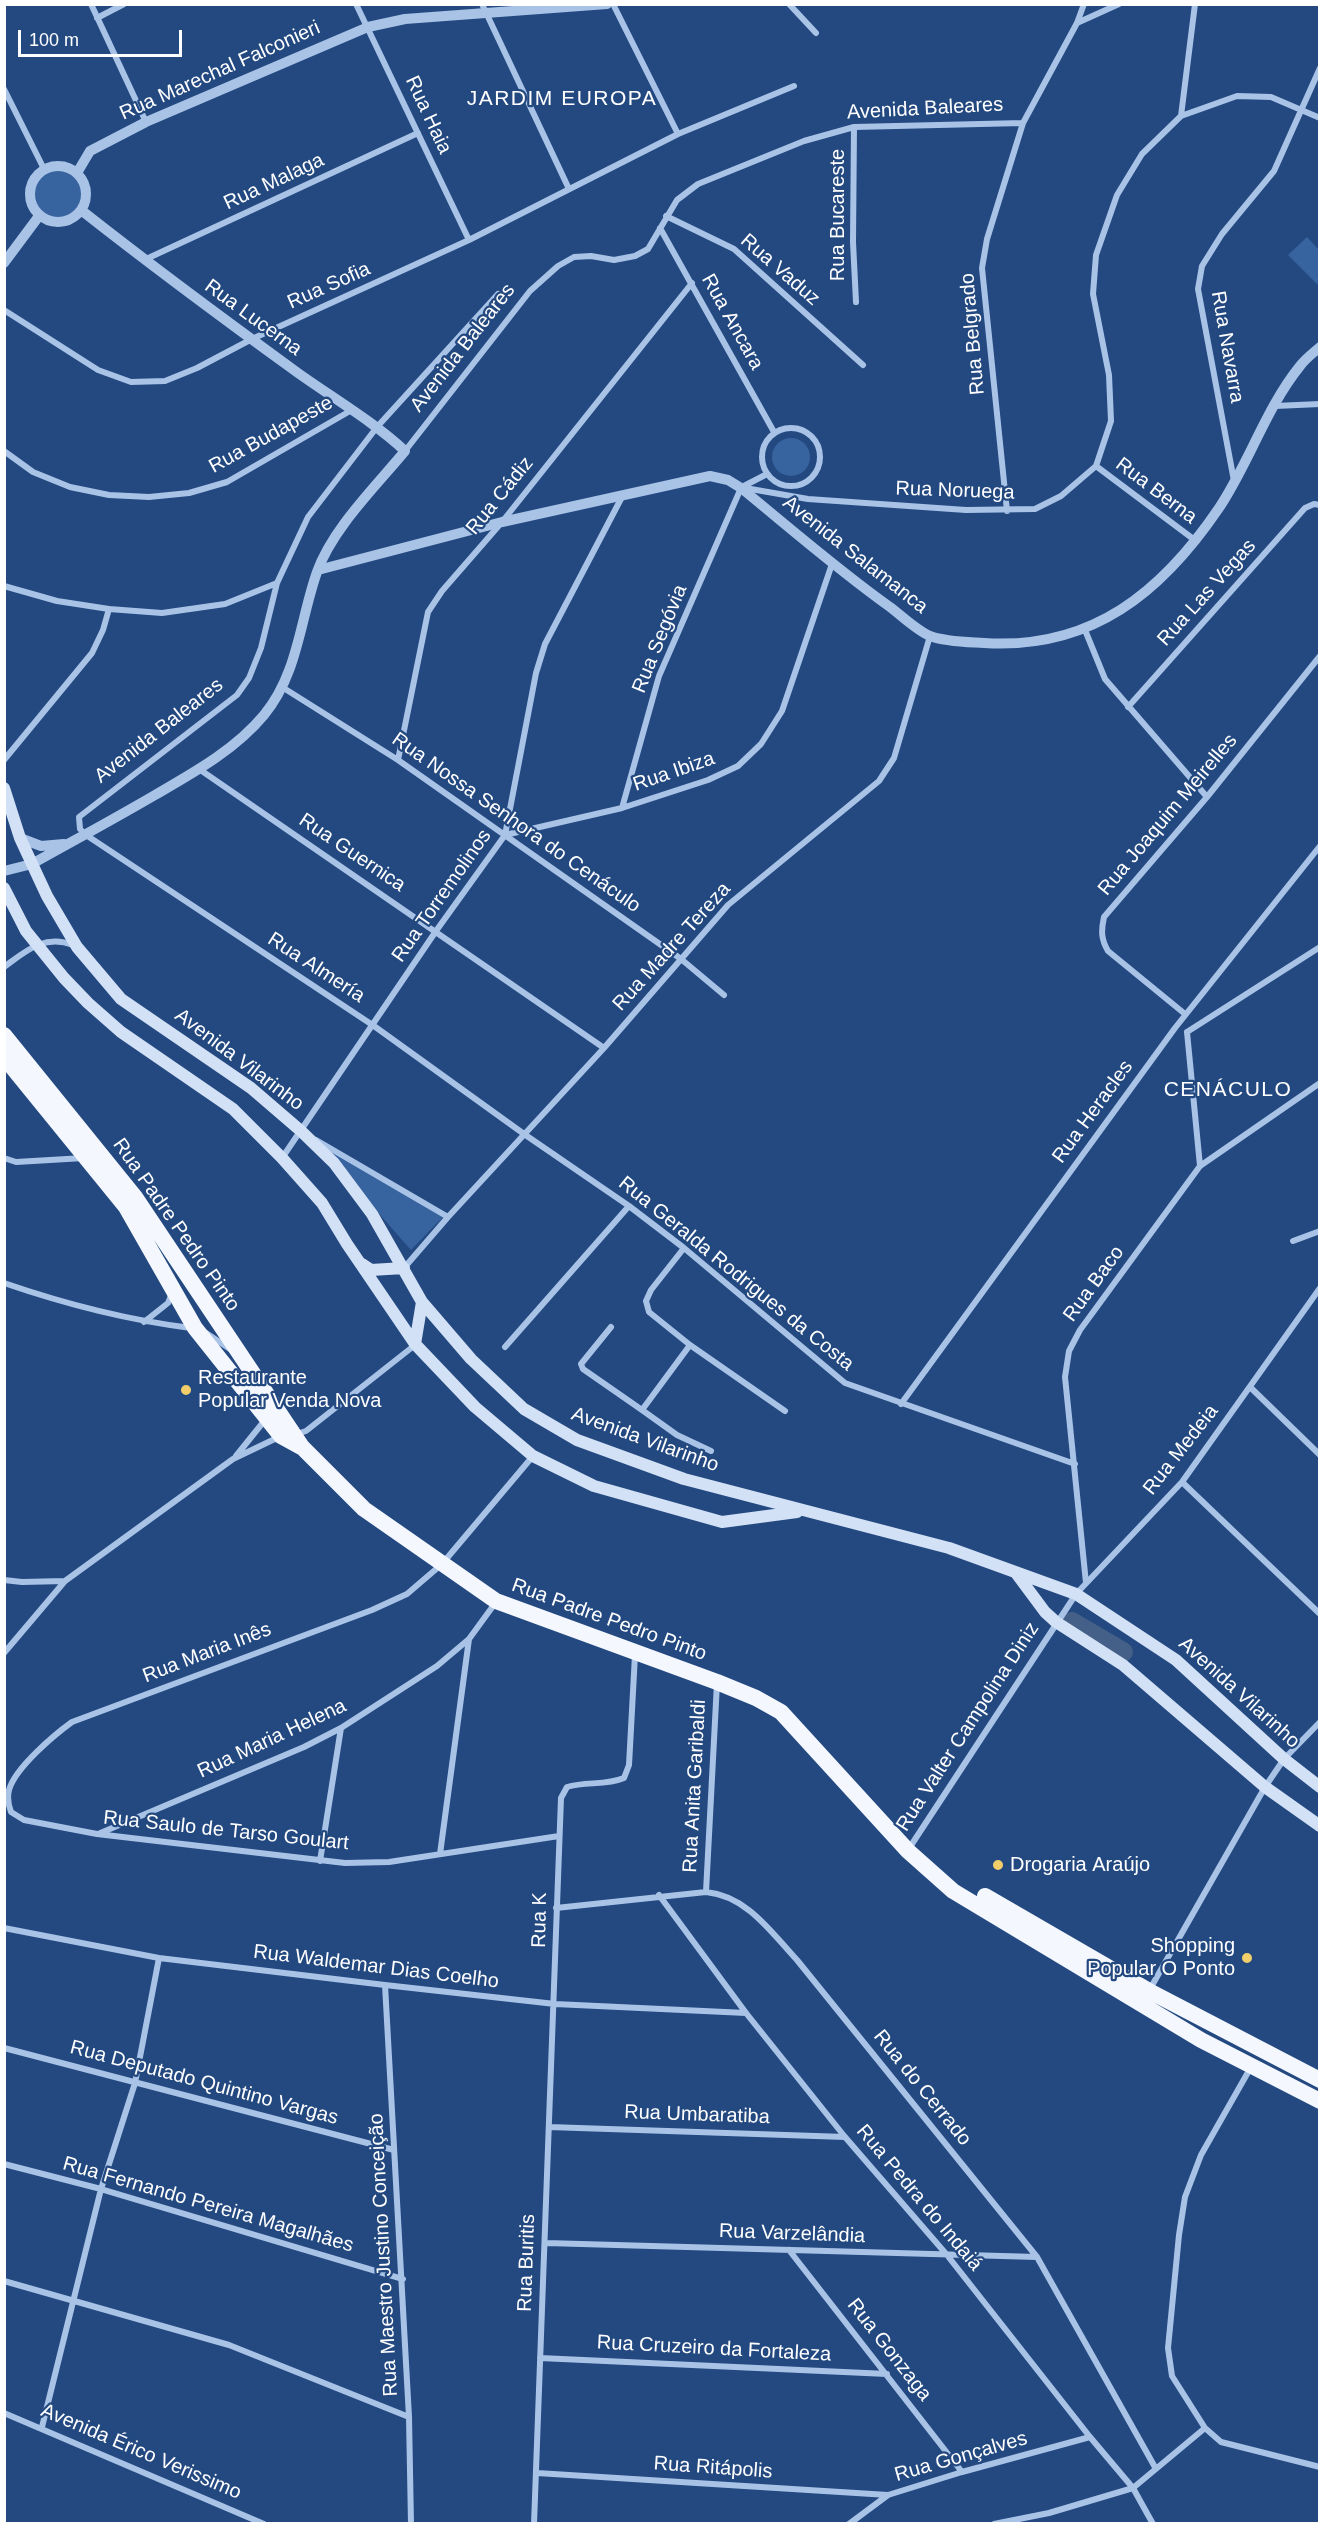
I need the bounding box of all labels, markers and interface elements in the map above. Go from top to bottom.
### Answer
street label: Rua Marechal Falconieri [116,16,324,126]
scale bar [21,18,184,56]
text: 100 m [29,30,79,50]
street label: Rua Haia [400,72,456,158]
district label: JARDIM EUROPA [467,86,657,112]
street label: Avenida Baleares [846,93,1004,125]
street label: Rua Malaga [220,148,328,216]
street label: Rua Bucareste [826,149,850,281]
street label: Rua Vaduz [735,229,825,311]
street label: Rua Sofia [284,257,374,315]
street label: Rua Ancara [696,270,768,374]
street label: Rua Belgrado [956,272,990,396]
street label: Rua Lucerna [200,275,306,361]
street label: Avenida Baleares [405,279,521,417]
street label: Rua Navarra [1205,289,1249,405]
street label: Rua Budapeste [205,391,337,479]
street label: Rua Cádiz [461,452,539,540]
street label: Rua Berna [1111,453,1201,529]
street label: Rua Noruega [895,477,1015,505]
street label: Avenida Salamanca [778,491,932,619]
street label: Rua Las Vegas [1153,535,1261,651]
street label: Rua Segóvia [627,581,693,697]
street label: Avenida Baleares [90,673,228,789]
street label: Rua Nossa Senhora do Cenáculo [387,728,645,918]
street label: Rua Joaquim Meirelles [1093,729,1243,901]
street label: Rua Ibiza [630,747,718,797]
street label: Rua Guernica [294,809,410,897]
street label: Rua Torremolinos [387,825,497,967]
street label: Rua Madre Tereza [608,878,736,1016]
street label: Rua Almería [263,928,369,1008]
street label: Avenida Vilarinho [170,1004,308,1116]
street label: Rua Heracles [1048,1056,1138,1168]
district label: CENÁCULO [1164,1077,1292,1103]
street label: Rua Padre Pedro Pinto [107,1134,245,1316]
street label: Rua Geralda Rodrigues da Costa [614,1172,858,1376]
street label: Rua Baco [1058,1241,1130,1327]
place label: Restaurante Popular Venda Nova [198,1366,381,1413]
marker: Restaurante Popular Venda Nova [179,1383,193,1397]
street label: Rua Medeia [1138,1400,1224,1500]
street label: Avenida Vilarinho [568,1402,722,1478]
street label: Rua Padre Pedro Pinto [508,1574,710,1666]
street label: Rua Maria Inês [139,1617,275,1689]
street label: Rua Valter Campolina Diniz [891,1618,1045,1836]
street label: Avenida Vilarinho [1173,1632,1305,1754]
street label: Rua Maria Helena [194,1694,350,1784]
street label: Rua Anita Garibaldi [678,1699,712,1873]
street label: Rua Saulo de Tarso Goulart [102,1806,350,1856]
place label: Drogaria Araújo [1010,1853,1150,1877]
marker: Drogaria Araújo [991,1858,1005,1872]
street label: Rua K [528,1892,552,1948]
place label: Shopping Popular O Ponto [1087,1934,1235,1981]
street label: Rua Waldemar Dias Coelho [252,1940,500,1994]
marker: Shopping Popular O Ponto [1240,1951,1254,1965]
street label: Rua do Cerrado [868,2025,976,2151]
street label: Rua Deputado Quintino Vargas [67,2036,341,2130]
street label: Rua Umbaratiba [624,2100,770,2130]
street label: Rua Maestro Justino Conceição [365,2113,403,2397]
street label: Rua Pedra do Indaiá [851,2120,987,2276]
street label: Rua Fernando Pereira Magalhães [60,2152,356,2258]
street label: Rua Buritis [513,2214,541,2312]
street label: Rua Varzelândia [718,2219,866,2249]
street label: Rua Gonzaga [842,2294,936,2406]
street label: Rua Cruzeiro da Fortaleza [596,2331,832,2367]
street label: Avenida Érico Verissimo [37,2399,245,2505]
street label: Rua Gonçalves [892,2427,1030,2487]
street label: Rua Ritápolis [653,2452,773,2484]

